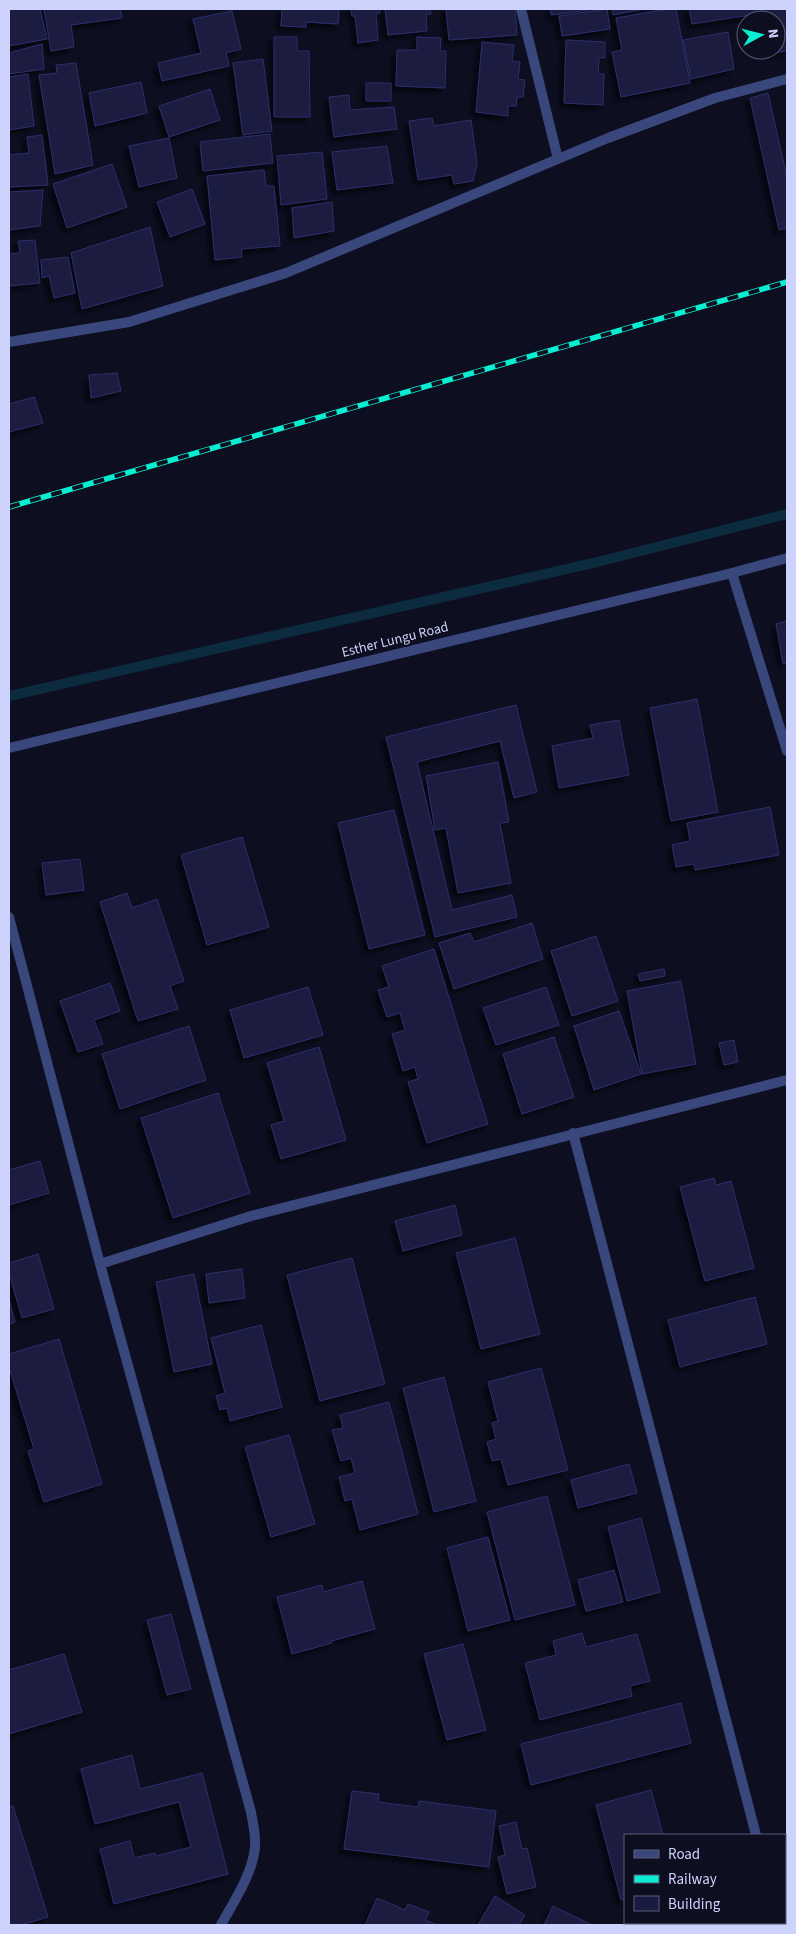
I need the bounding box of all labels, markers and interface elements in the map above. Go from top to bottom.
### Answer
north arrow [736,10,786,60]
text: N [762,28,783,39]
street label: Esther Lungu Road [340,617,450,663]
legend [624,1834,786,1924]
text: Road [668,1844,700,1865]
text: Railway [668,1869,717,1890]
text: Building [668,1894,721,1915]

